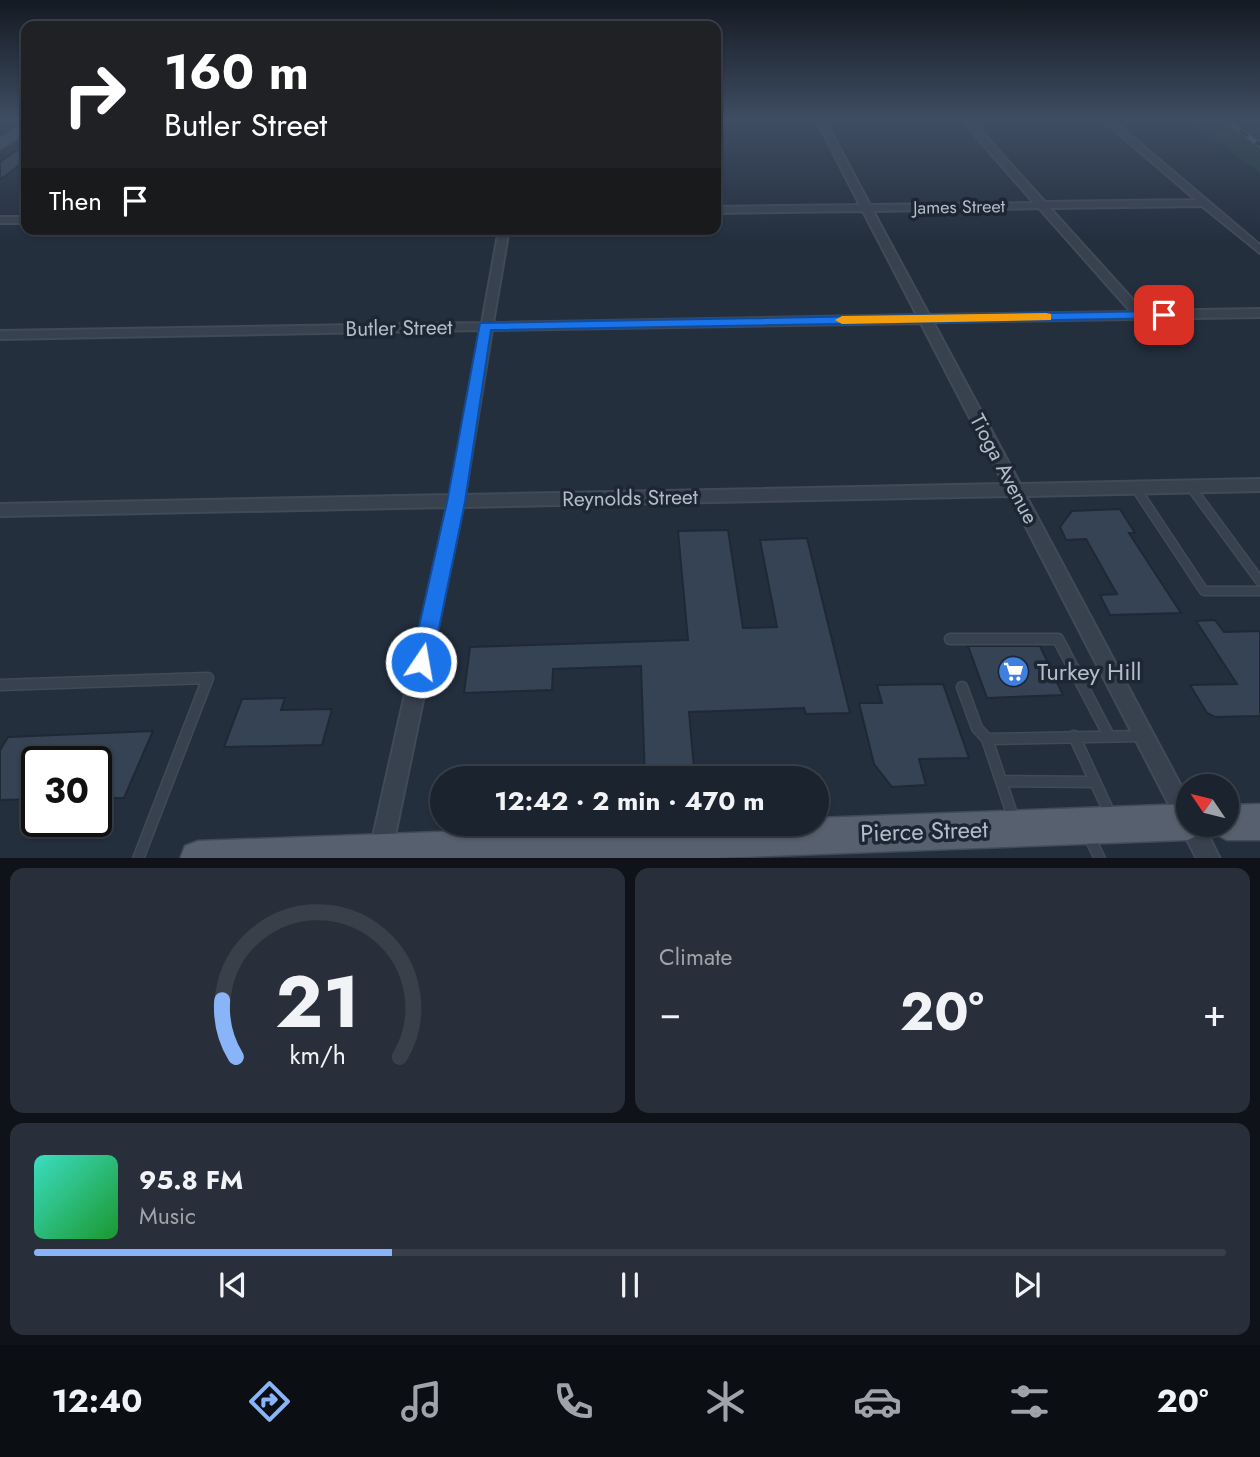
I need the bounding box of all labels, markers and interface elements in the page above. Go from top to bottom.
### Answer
text: 160 m [164,37,309,107]
icon: right [49,49,140,140]
text: Butler Street [164,102,327,148]
text: Then [49,182,102,220]
icon: arrive [116,182,154,220]
street label: James Street [911,193,1006,221]
pin [1134,285,1194,345]
icon: arrive [1145,296,1183,334]
street label: Butler Street [345,312,453,344]
street label: Tioga Avenue [962,409,1046,529]
street label: Reynolds Street [562,482,698,514]
position arrow [384,625,458,699]
supermarket icon: Turkey Hill [997,654,1031,688]
place label: Turkey Hill [1037,654,1141,689]
speed limit sign: 30 [21,746,112,837]
north arrow [1176,774,1239,836]
map controls [1176,774,1239,837]
text: 12:42 · 2 min · 470 m [494,782,765,820]
street label: Pierce Street [859,811,989,851]
text: Climate [659,940,732,974]
text: 21 [275,949,360,1054]
text: 20° [900,974,984,1050]
text: − [659,985,681,1040]
text: + [1203,985,1226,1040]
text: km/h [289,1036,346,1072]
text: 95.8 FM [139,1161,243,1199]
text: Music [139,1199,196,1233]
icon: previous [214,1266,252,1304]
icon: pause [611,1266,649,1304]
icon: next [1008,1266,1046,1304]
icon: directions [245,1377,294,1426]
icon: music [397,1377,446,1426]
icon: phone [549,1377,598,1426]
icon: climate [701,1377,750,1426]
icon: car [853,1377,902,1426]
icon: filters [1005,1377,1054,1426]
text: 12:40 [51,1378,143,1424]
text: 20° [1157,1378,1208,1424]

